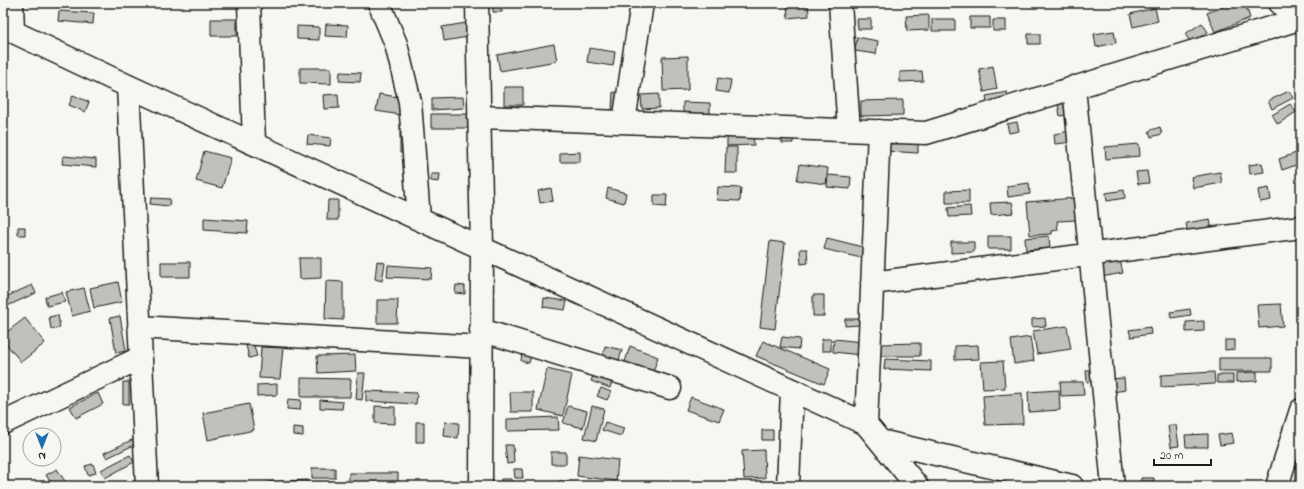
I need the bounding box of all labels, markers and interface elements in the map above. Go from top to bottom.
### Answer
north arrow [22,427,62,467]
scale bar [1154,441,1211,467]
text: 20 m [1160,447,1183,465]
text: N [38,448,46,464]

